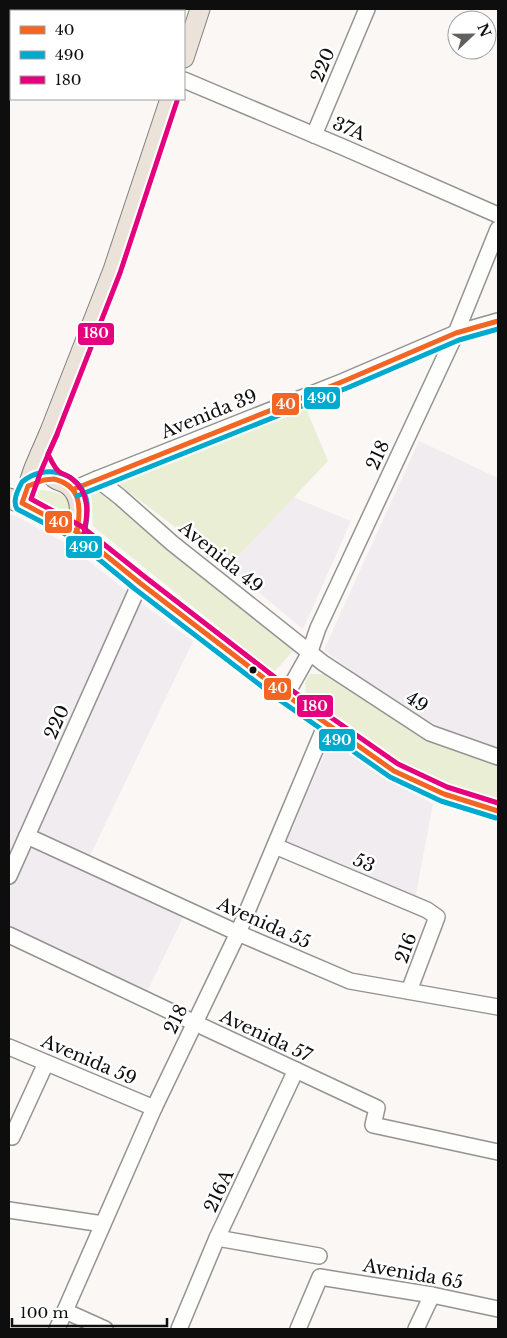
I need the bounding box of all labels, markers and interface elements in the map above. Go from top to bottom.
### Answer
legend [10,10,185,100]
north arrow [447,10,497,60]
text: 40 [55,20,75,39]
text: N [473,21,495,40]
text: 490 [55,45,84,64]
street label: 220 [306,45,340,85]
text: 180 [55,70,82,89]
street label: 37A [329,112,370,146]
line badge: 180 [77,322,115,346]
text: 180 [83,324,109,342]
street label: Avenida 39 [157,385,260,444]
line badge: 490 [303,386,341,410]
text: 490 [307,389,337,407]
line badge: 40 [271,392,300,416]
text: 40 [276,395,296,413]
street label: 218 [362,437,394,473]
line badge: 40 [44,510,73,534]
text: 40 [49,513,69,531]
street label: Avenida 49 [174,516,267,597]
line badge: 490 [65,535,103,559]
text: 490 [69,538,99,556]
unlabelled marker [248,665,258,675]
line badge: 40 [263,677,292,701]
text: 40 [268,679,288,697]
street label: 49 [402,687,432,717]
line badge: 180 [296,694,334,718]
text: 180 [302,697,328,715]
street label: 220 [40,702,74,742]
line badge: 490 [318,728,356,752]
text: 490 [322,731,352,749]
street label: 53 [350,849,378,877]
street label: Avenida 55 [213,892,314,953]
street label: 216 [390,930,422,966]
street label: 218 [160,1001,192,1037]
street label: Avenida 57 [216,1005,316,1067]
street label: Avenida 59 [37,1030,140,1090]
street label: 216A [200,1165,239,1216]
street label: Avenida 65 [360,1254,465,1294]
scale bar [12,1296,168,1328]
text: 100 m [20,1303,69,1322]

